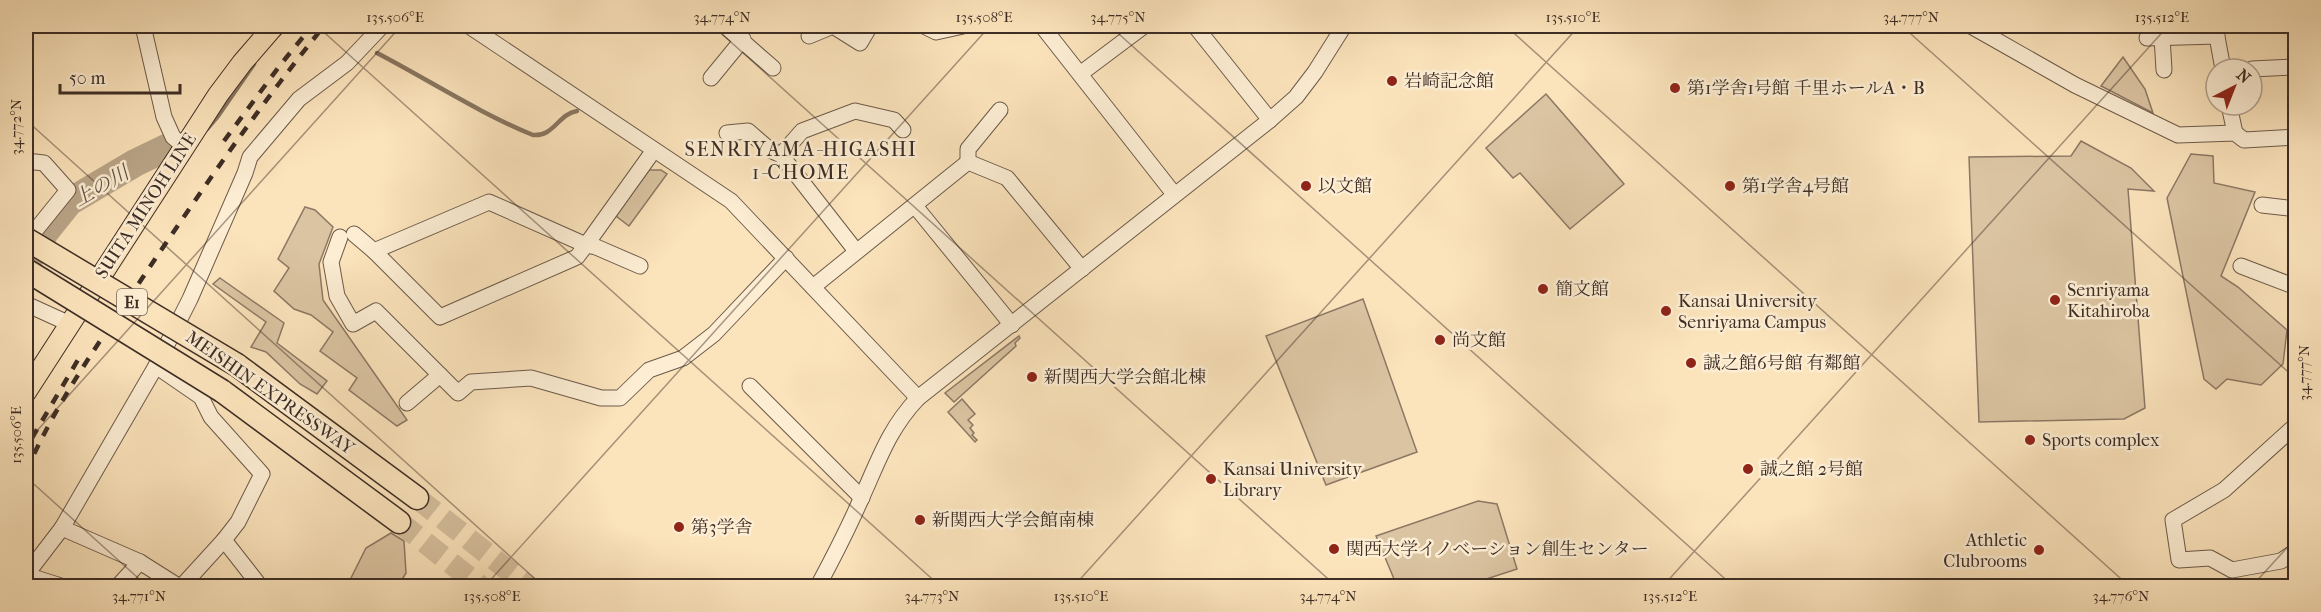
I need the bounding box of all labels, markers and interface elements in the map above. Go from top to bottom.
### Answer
text: 135.506°E [366,8,424,26]
text: 34.774°N [693,8,751,26]
text: 135.508°E [955,8,1013,26]
text: 34.775°N [1090,8,1146,26]
text: 135.510°E [1546,8,1600,26]
text: 34.777°N [1883,8,1940,26]
text: 135.512°E [2135,8,2189,26]
scale bar [60,57,180,95]
north arrow [2204,57,2264,117]
text: N [2233,65,2255,88]
text: 50 m [69,68,106,89]
place label: 岩崎記念館 [1404,71,1494,92]
marker: 岩崎記念館 [1385,74,1399,88]
place label: 第1学舎1号館 千里ホールA・B [1687,78,1925,99]
marker: 第1学舎1号館 千里ホールA・B [1668,81,1682,95]
text: 34.772°N [7,98,25,155]
street label: SUITA MINOH LINE [91,129,201,283]
district label: SENRIYAMA-HIGASHI 1-CHOME [685,138,917,184]
water label: 上の川 [69,160,134,211]
place label: 以文館 [1318,176,1372,197]
place label: 第1学舎4号館 [1742,176,1849,197]
marker: 以文館 [1299,179,1313,193]
marker: 第1学舎4号館 [1723,179,1737,193]
place label: 簡文館 [1555,279,1609,300]
place label: Senriyama Kitahiroba [2067,280,2150,322]
marker: 簡文館 [1536,282,1550,296]
road number: E1 [117,289,147,315]
place label: Kansai University Senriyama Campus [1678,291,1826,333]
marker: Senriyama Kitahiroba [2048,293,2062,307]
marker: Kansai University Senriyama Campus [1659,304,1673,318]
street label: MEISHIN EXPRESSWAY [182,327,359,460]
place label: 尚文館 [1452,330,1506,351]
marker: 尚文館 [1433,333,1447,347]
text: 34.777°N [2295,344,2313,401]
place label: 誠之館6号館 有鄰館 [1703,353,1861,374]
marker: 誠之館6号館 有鄰館 [1684,356,1698,370]
place label: 新関西大学会館北棟 [1044,367,1206,388]
marker: 新関西大学会館北棟 [1025,370,1039,384]
text: 135.506°E [7,406,25,464]
place label: Sports complex [2042,430,2160,451]
marker: Sports complex [2023,433,2037,447]
place label: Kansai University Library [1223,459,1363,501]
place label: 誠之館 2号館 [1760,459,1863,480]
marker: 誠之館 2号館 [1741,462,1755,476]
marker: Kansai University Library [1204,472,1218,486]
place label: 新関西大学会館南棟 [932,510,1094,531]
marker: 新関西大学会館南棟 [913,513,927,527]
place label: 第3学舎 [691,517,752,538]
marker: 第3学舎 [672,520,686,534]
place label: Athletic Clubrooms [1943,530,2027,572]
place label: 関西大学イノベーション創生センター [1346,539,1649,560]
marker: 関西大学イノベーション創生センター [1327,542,1341,556]
marker: Athletic Clubrooms [2032,543,2046,557]
text: 34.771°N [112,587,167,605]
text: 135.508°E [463,587,521,605]
text: 34.773°N [905,587,960,605]
text: 135.510°E [1054,587,1108,605]
text: 34.774°N [1299,587,1357,605]
text: 135.512°E [1643,587,1697,605]
text: 34.776°N [2093,587,2150,605]

